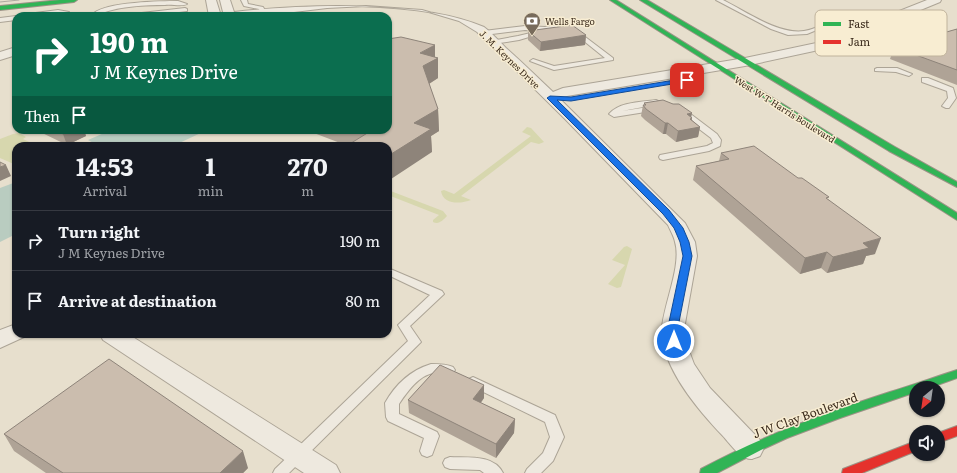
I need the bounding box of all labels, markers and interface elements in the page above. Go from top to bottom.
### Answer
legend [815,10,947,56]
bank icon: Wells Fargo [522,11,542,36]
place label: Wells Fargo [545,14,595,28]
text: Fast [848,15,870,31]
text: 190 m [90,20,168,62]
street label: J. M. Keynes Drive [477,26,544,92]
icon: right [24,28,76,80]
text: Jam [848,33,871,49]
text: J M Keynes Drive [90,58,238,85]
pin [670,63,704,97]
icon: arrive [676,69,698,91]
street label: West W T Harris Boulevard [732,72,839,146]
text: Then [24,104,60,127]
icon: arrive [68,104,90,126]
text: 14:53 [76,148,134,183]
text: 1 [206,148,216,183]
text: 270 [287,148,328,183]
text: Arrival [83,181,127,200]
text: min [198,181,223,200]
text: m [301,181,314,200]
text: Turn right [58,220,140,243]
text: 190 m [340,229,380,252]
icon: right [24,230,46,252]
text: J M Keynes Drive [58,243,165,262]
text: Arrive at destination [58,289,217,312]
text: 80 m [346,289,380,312]
icon: arrive [24,290,46,312]
position arrow [653,320,695,362]
north arrow [909,381,945,417]
map controls [909,381,945,461]
street label: J W Clay Boulevard [750,387,861,442]
button: sound [909,425,945,461]

